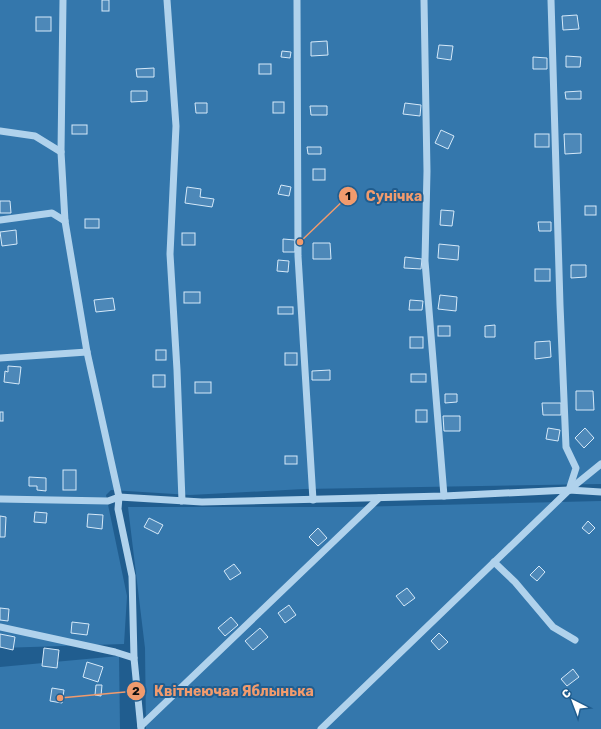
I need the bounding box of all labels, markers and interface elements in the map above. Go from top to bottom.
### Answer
callout: Сунічка [338,183,430,209]
text: Сунічка [366,188,422,205]
text: 1 [345,189,351,203]
callout: Квітнеючая Яблынька [126,678,322,704]
north arrow [553,681,593,721]
text: Квітнеючая Яблынька [154,683,314,700]
text: 2 [132,684,140,698]
text: С [559,686,574,701]

